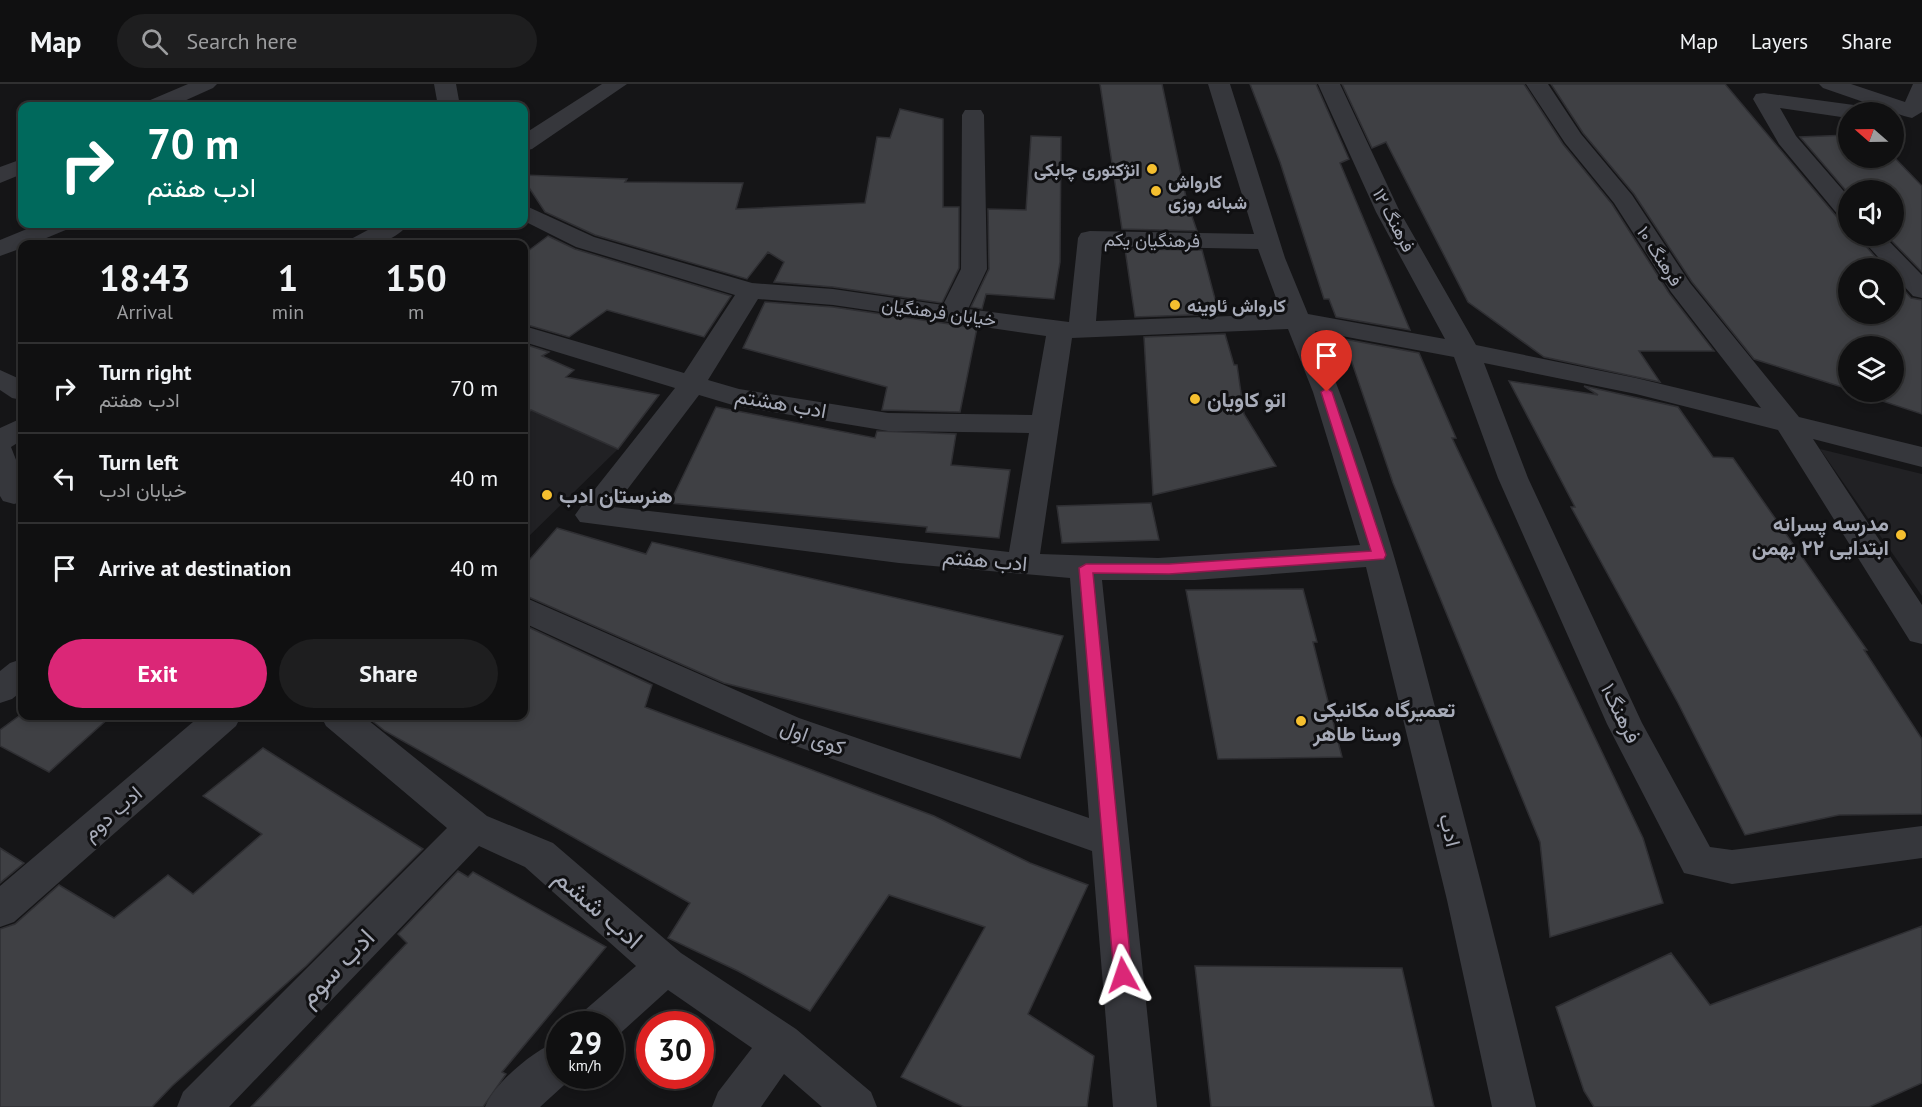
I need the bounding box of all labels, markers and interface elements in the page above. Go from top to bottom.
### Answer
search box [117,14,537,68]
text: Map [30,23,81,60]
icon: search [138,25,171,58]
text: Search here [186,27,297,55]
text: Map [1680,28,1718,55]
text: Layers [1751,28,1808,55]
text: Share [1841,28,1892,55]
north arrow [1838,102,1904,168]
map controls [1838,102,1904,402]
text: 70 m [147,116,239,171]
icon: right [48,126,126,204]
place label: انژکتوری چابکی [1034,158,1140,182]
marker: انژکتوری چابکی [1145,162,1159,176]
text: ادب هفتم [147,170,256,204]
place label: کارواش شبانه روزی [1168,170,1247,214]
button: sound [1838,180,1904,246]
marker: کارواش شبانه روزی [1149,184,1163,198]
street label: فرهنگ ۱۲ [1368,184,1420,256]
street label: فرهنگ ۱۰ [1632,222,1688,290]
street label: فرهنگیان یکم [1104,228,1200,253]
text: 18:43 [99,254,191,301]
text: 1 [278,254,298,301]
text: 150 [386,254,447,301]
button: search [1838,258,1904,324]
street label: خیابان فرهنگیان [880,293,998,331]
place label: کارواش ئاوینه [1187,294,1286,317]
marker: کارواش ئاوینه [1168,298,1182,312]
text: Arrival [117,299,173,325]
text: min [272,299,304,325]
text: m [408,299,424,325]
pin [1301,330,1352,392]
button: layers [1838,336,1904,402]
icon: arrive [1310,339,1343,372]
text: Turn right [99,358,191,386]
icon: right [48,372,81,405]
text: 70 m [450,374,498,402]
street label: ادب هشتم [733,382,829,425]
place label: اتو کاویان [1207,386,1286,413]
text: ادب هفتم [99,387,180,413]
marker: اتو کاویان [1188,392,1202,406]
text: Turn left [99,448,179,476]
icon: left [48,462,81,495]
text: 40 m [450,464,498,492]
text: خیابان ادب [99,477,187,503]
place label: هنرستان ادب [559,482,673,509]
marker: هنرستان ادب [540,488,554,502]
place label: مدرسه پسرانه ابتدایی ۲۲ بهمن [1752,510,1889,561]
marker: مدرسه پسرانه ابتدایی ۲۲ بهمن [1894,528,1908,542]
street label: ادب هفتم [942,543,1028,578]
icon: arrive [48,552,81,585]
text: Arrive at destination [99,554,291,582]
text: 40 m [450,554,498,582]
button: Exit [48,639,267,708]
button: Share [279,639,498,708]
street label: فرهنگ۱ [1595,679,1647,747]
place label: تعمیرگاه مکانیکی وستا طاهر [1312,696,1456,747]
street label: کوی اول [777,713,849,761]
marker: تعمیرگاه مکانیکی وستا طاهر [1294,714,1308,728]
street label: ادب دوم [76,780,148,847]
street label: ادب [1433,811,1467,849]
street label: ادب ششم [547,860,650,956]
street label: ادب سوم [291,921,382,1014]
position arrow [1091,943,1155,1007]
speed limit sign: 30 [636,1011,714,1089]
text: 29 [568,1023,602,1062]
text: km/h [569,1056,601,1075]

